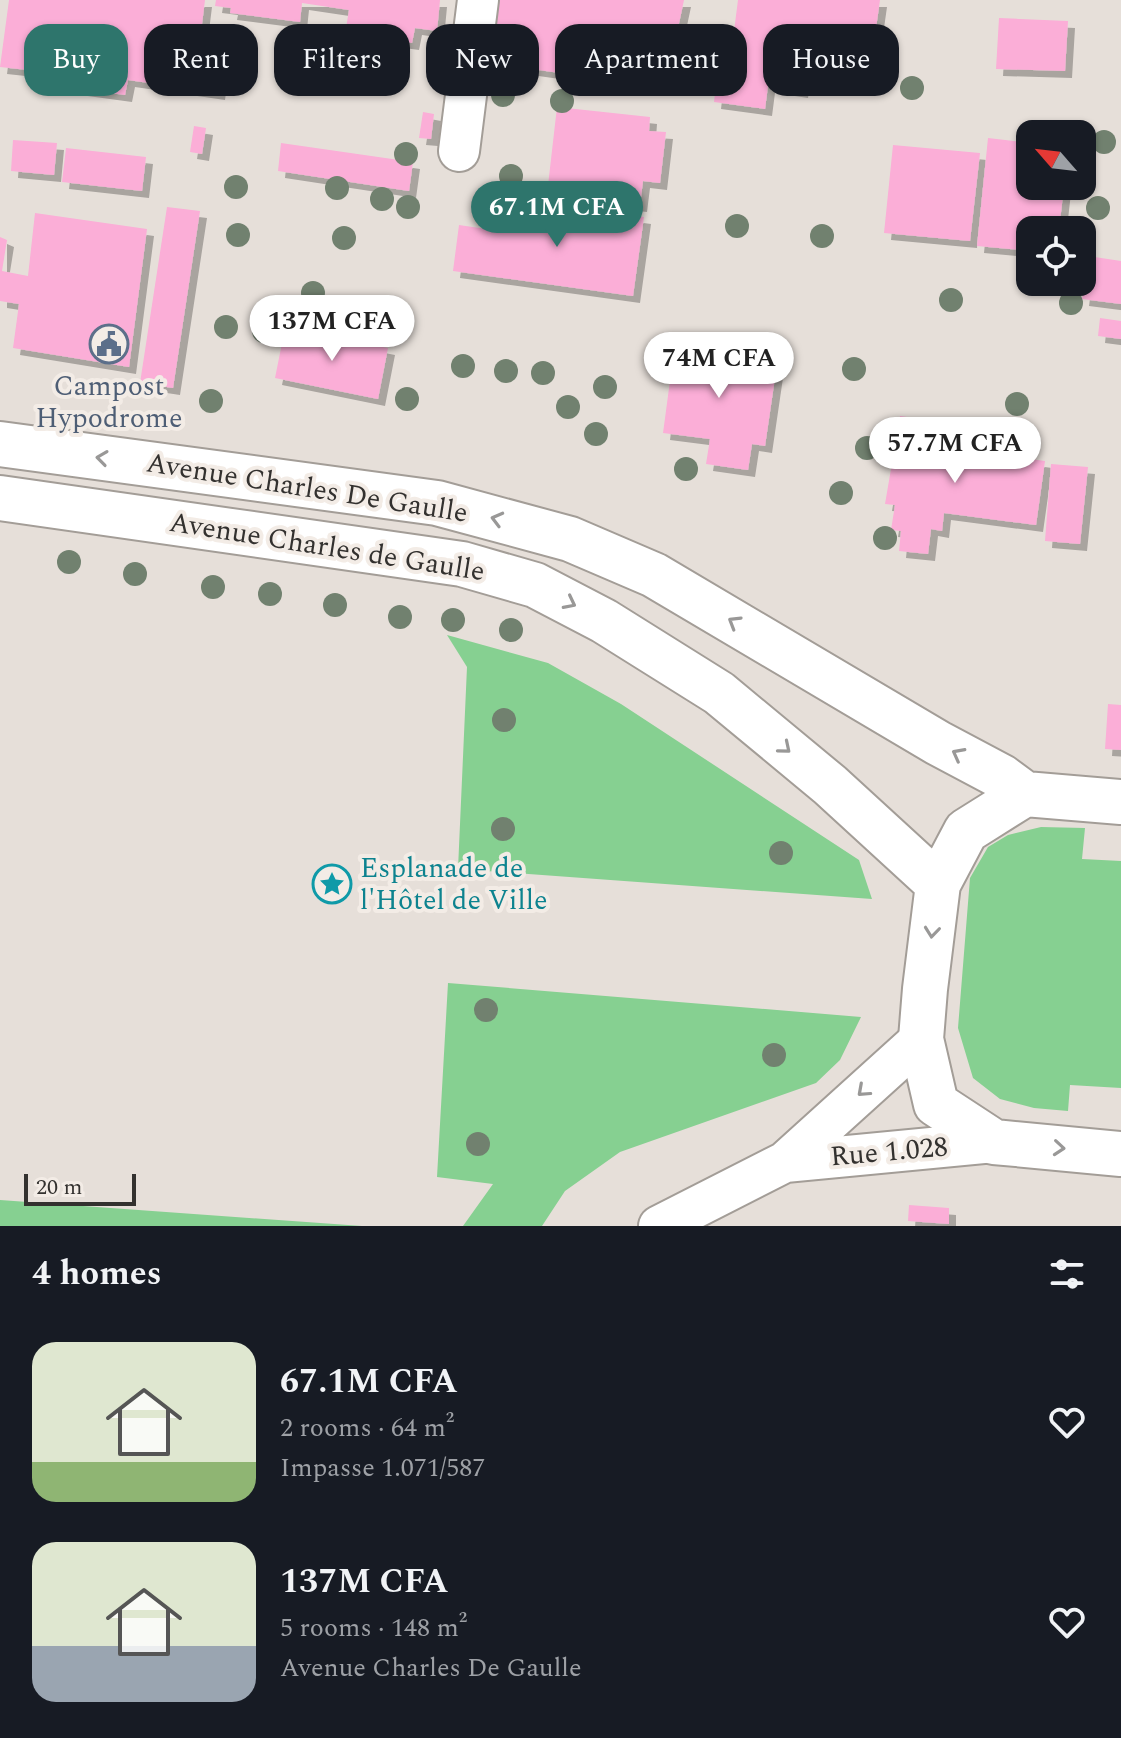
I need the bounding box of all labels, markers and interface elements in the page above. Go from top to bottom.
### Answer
chip: Buy [24,24,128,96]
chip: Rent [144,24,258,96]
chip: Filters [274,24,410,96]
chip: New [426,24,539,96]
chip: Apartment [555,24,747,96]
chip: House [763,24,899,96]
north arrow [1016,120,1096,200]
map controls [1016,120,1096,296]
pin: 67.1M CFA [465,181,649,249]
text: 67.1M CFA [489,187,625,227]
button: locate [1016,216,1096,296]
pin: 137M CFA [249,295,415,363]
text: 137M CFA [268,301,396,341]
public building icon: Campost Hypodrome [88,323,130,365]
pin: 74M CFA [645,332,793,400]
text: 74M CFA [662,338,776,378]
place label: Campost Hypodrome [36,365,182,440]
pin: 57.7M CFA [863,417,1047,485]
text: 57.7M CFA [887,423,1023,463]
street label: Avenue Charles De Gaulle [143,441,471,535]
one-way arrow [95,450,109,467]
street label: Avenue Charles de Gaulle [166,501,488,593]
one-way arrow [491,512,505,528]
one-way arrow [561,593,576,609]
one-way arrow [728,616,743,632]
one-way arrow [776,738,790,753]
one-way arrow [952,748,967,764]
place label: Esplanade de l'Hôtel de Ville [360,847,547,922]
place icon: Esplanade de l'Hôtel de Ville [311,863,353,905]
one-way arrow [923,926,940,939]
one-way arrow [857,1082,872,1096]
street label: Rue 1.028 [828,1125,950,1179]
one-way arrow [1053,1139,1066,1156]
scale bar [24,1170,136,1206]
text: 20 m [36,1171,82,1204]
text: 4 homes [32,1248,162,1300]
icon: filters [1045,1252,1089,1296]
text: 67.1M CFA [280,1356,458,1408]
icon: home [96,1374,192,1470]
icon: heart [1045,1400,1089,1444]
text: 2 rooms · 64 m² [280,1408,454,1448]
text: Impasse 1.071/587 [280,1448,485,1488]
text: 137M CFA [280,1556,449,1608]
icon: home [96,1574,192,1670]
icon: heart [1045,1600,1089,1644]
text: 5 rooms · 148 m² [280,1608,467,1648]
text: Avenue Charles De Gaulle [280,1648,582,1688]

